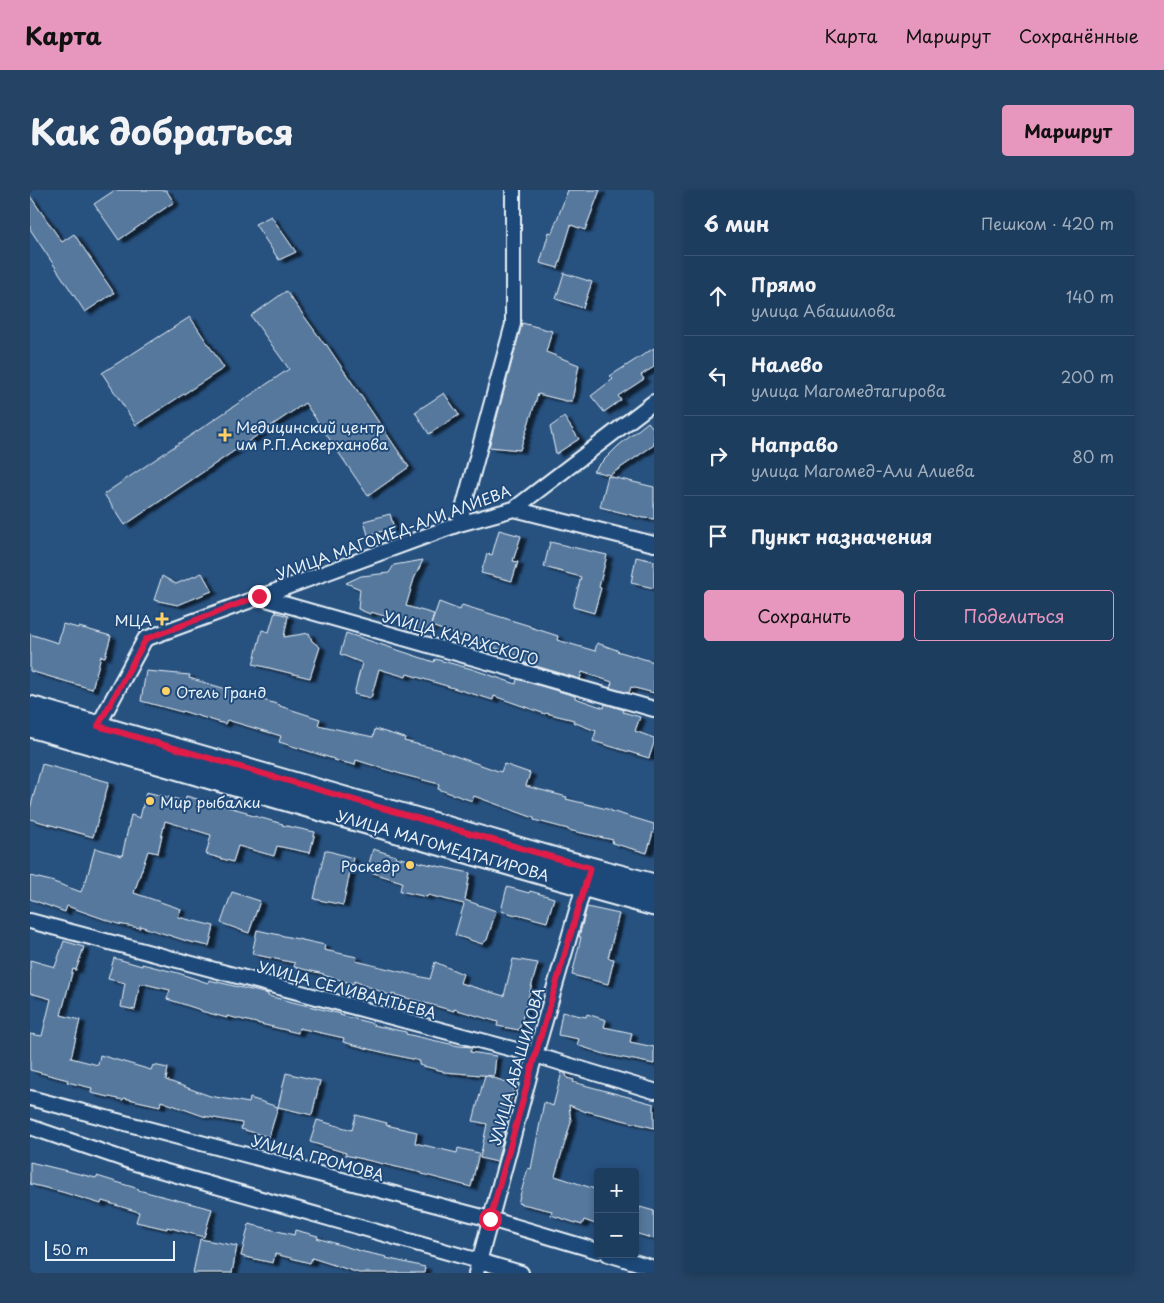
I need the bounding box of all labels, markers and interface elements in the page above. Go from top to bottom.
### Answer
text: Карта [25,17,102,53]
text: Карта [825,22,877,49]
text: Маршрут [905,22,991,49]
text: Сохранённые [1019,22,1139,49]
text: Как добраться [30,104,294,157]
button: Маршрут [1002,105,1134,156]
text: 6 мин [704,207,770,239]
text: Пешком · 420 m [981,211,1114,235]
text: Прямо [751,270,816,298]
icon: ahead [704,282,732,310]
text: 140 m [1066,284,1114,308]
text: улица Абашилова [751,298,895,322]
text: Налево [751,350,823,378]
icon: left [704,362,732,390]
text: 200 m [1061,364,1114,388]
text: улица Магомедтагирова [751,378,946,402]
place label: Медицинский центр им Р.П.Аскерханова [236,415,389,455]
marker: Медицинский центр им Р.П.Аскерханова [218,428,232,442]
text: Направо [751,430,838,458]
icon: right [704,442,732,470]
text: 80 m [1072,444,1114,468]
text: улица Магомед-Али Алиева [751,458,974,482]
street label: УЛИЦА МАГОМЕД-АЛИ АЛИЕВА [272,479,514,585]
icon: arrive [704,522,732,550]
text: Пункт назначения [751,522,932,550]
route end [248,585,271,608]
button: Сохранить [704,590,904,641]
button: Поделиться [914,590,1114,641]
street label: УЛИЦА КАРАХСКОГО [380,604,542,670]
place label: МЦА [114,608,152,631]
marker: МЦА [156,613,168,625]
place label: Отель Гранд [176,680,266,703]
marker: Отель Гранд [160,685,172,697]
place label: Мир рыбалки [160,790,261,813]
marker: Мир рыбалки [144,795,156,807]
street label: УЛИЦА МАГОМЕДТАГИРОВА [334,804,552,886]
place label: Роскедр [341,854,400,877]
marker: Роскедр [404,859,416,871]
street label: УЛИЦА СЕЛИВАНТЬЕВА [255,954,439,1024]
street label: УЛИЦА АБАШИЛОВА [483,985,550,1147]
street label: УЛИЦА ГРОМОВА [249,1128,387,1186]
map controls [594,1168,639,1258]
button: + [594,1168,639,1213]
route start [479,1208,502,1231]
button: − [594,1213,639,1258]
scale bar [45,1238,175,1261]
text: 50 m [52,1239,88,1260]

